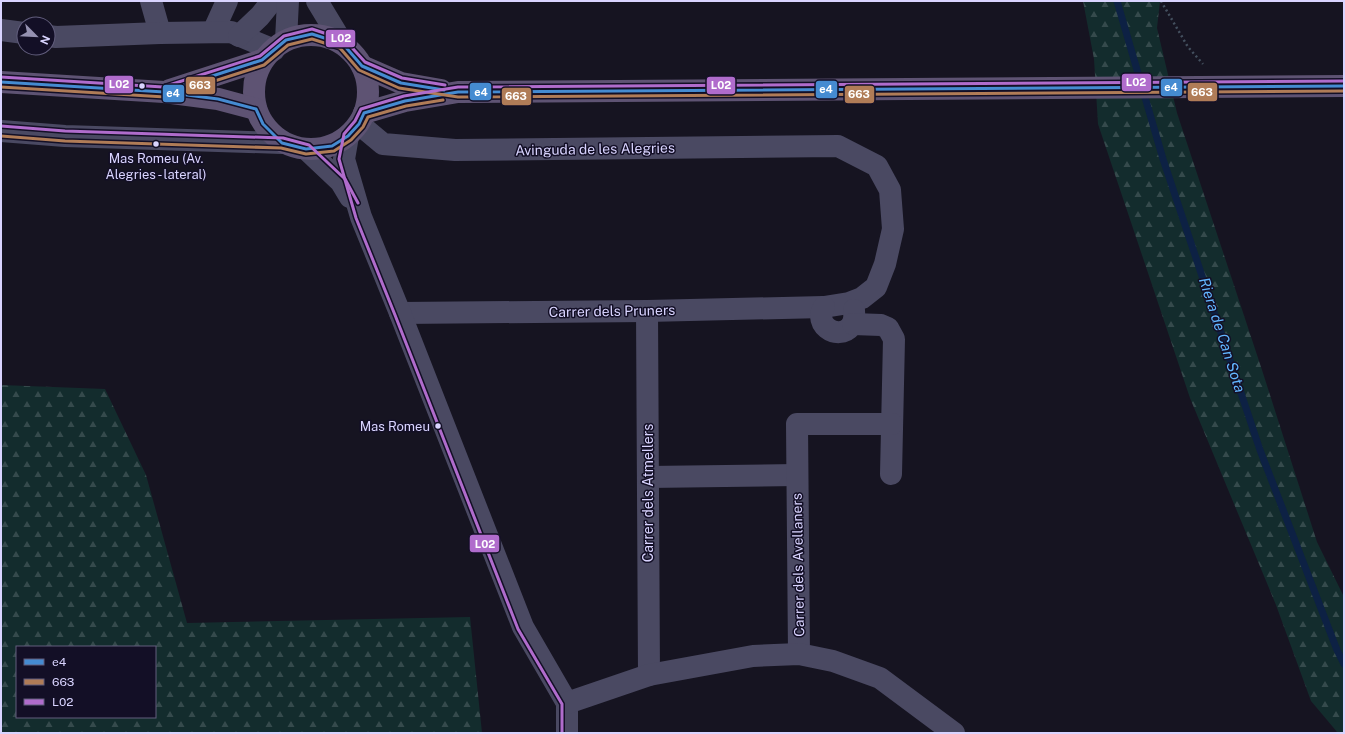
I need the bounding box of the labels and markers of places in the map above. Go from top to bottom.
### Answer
unlabelled marker [137,81,147,91]
marker: Mas Romeu (Av. Alegries - lateral) [151,139,161,149]
place label: Mas Romeu (Av. Alegries - lateral) [105,151,207,182]
place label: Mas Romeu [360,419,430,434]
marker: Mas Romeu [433,421,443,431]

